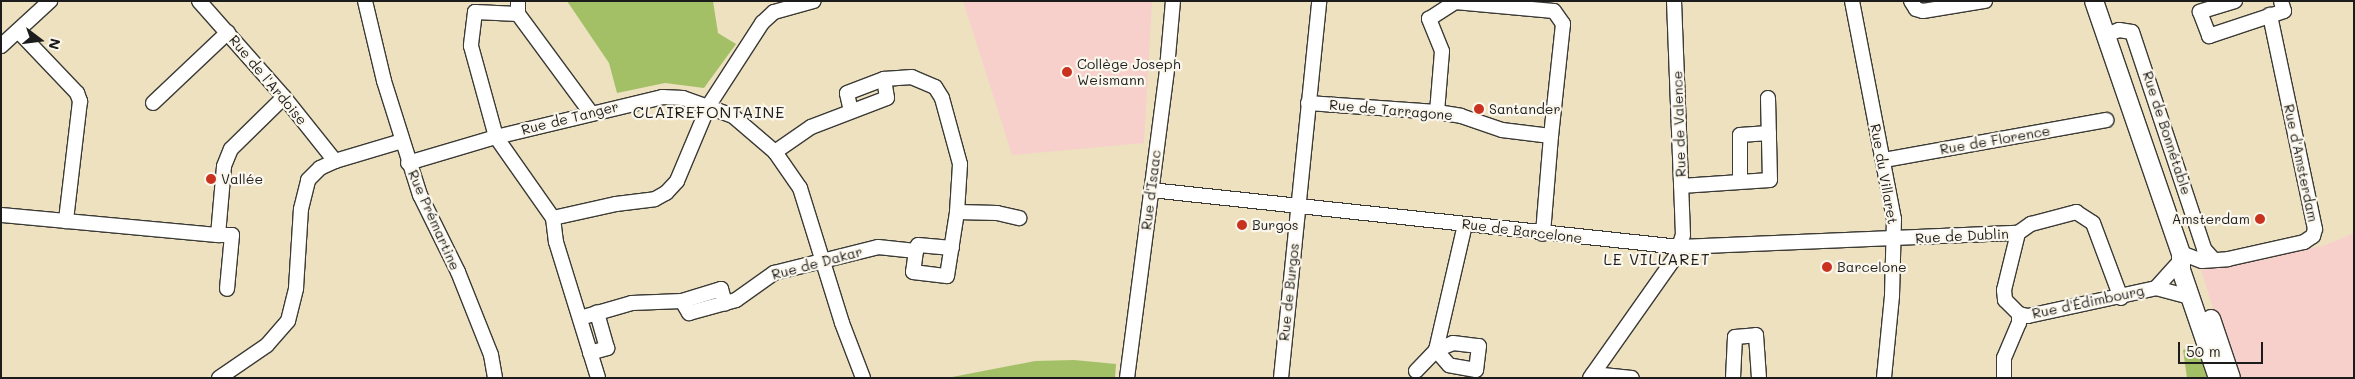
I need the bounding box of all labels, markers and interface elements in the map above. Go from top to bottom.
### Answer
north arrow [15,15,65,65]
street label: Rue de l'Ardoise [226,32,310,128]
text: N [44,36,66,52]
place label: Collège Joseph Weismann [1077,56,1181,88]
marker: Collège Joseph Weismann [1061,66,1073,78]
street label: Rue de Bonnétable [2139,69,2195,197]
street label: Rue de Valence [1669,71,1689,177]
street label: Rue de Tarragone [1329,96,1453,124]
street label: Rue de Tanger [520,98,620,138]
place label: Santander [1489,101,1561,117]
district label: CLAIREFONTAINE [631,102,787,122]
marker: Santander [1473,103,1485,115]
street label: Rue d'Amsterdam [2280,103,2322,223]
street label: Rue du Villaret [1867,122,1901,226]
street label: Rue de Florence [1938,122,2052,158]
street label: Rue d'Isaac [1138,149,1164,231]
street label: Rue Prémartine [404,167,464,273]
place label: Vallée [221,171,263,187]
marker: Vallée [205,173,217,185]
place label: Amsterdam [2172,211,2250,227]
marker: Amsterdam [2254,213,2266,225]
street label: Rue de Barcelone [1461,215,1583,247]
place label: Burgos [1252,217,1299,233]
marker: Burgos [1236,219,1248,231]
street label: Rue de Dublin [1915,225,2009,247]
street label: Rue de Burgos [1276,242,1302,342]
street label: Rue de Dakar [770,243,864,283]
district label: LE VILLARET [1602,249,1712,269]
place label: Barcelone [1837,259,1907,275]
marker: Barcelone [1821,261,1833,273]
street label: Rue d'Édimbourg [2030,282,2146,322]
scale bar [2180,332,2265,364]
text: 50 m [2186,341,2221,361]

